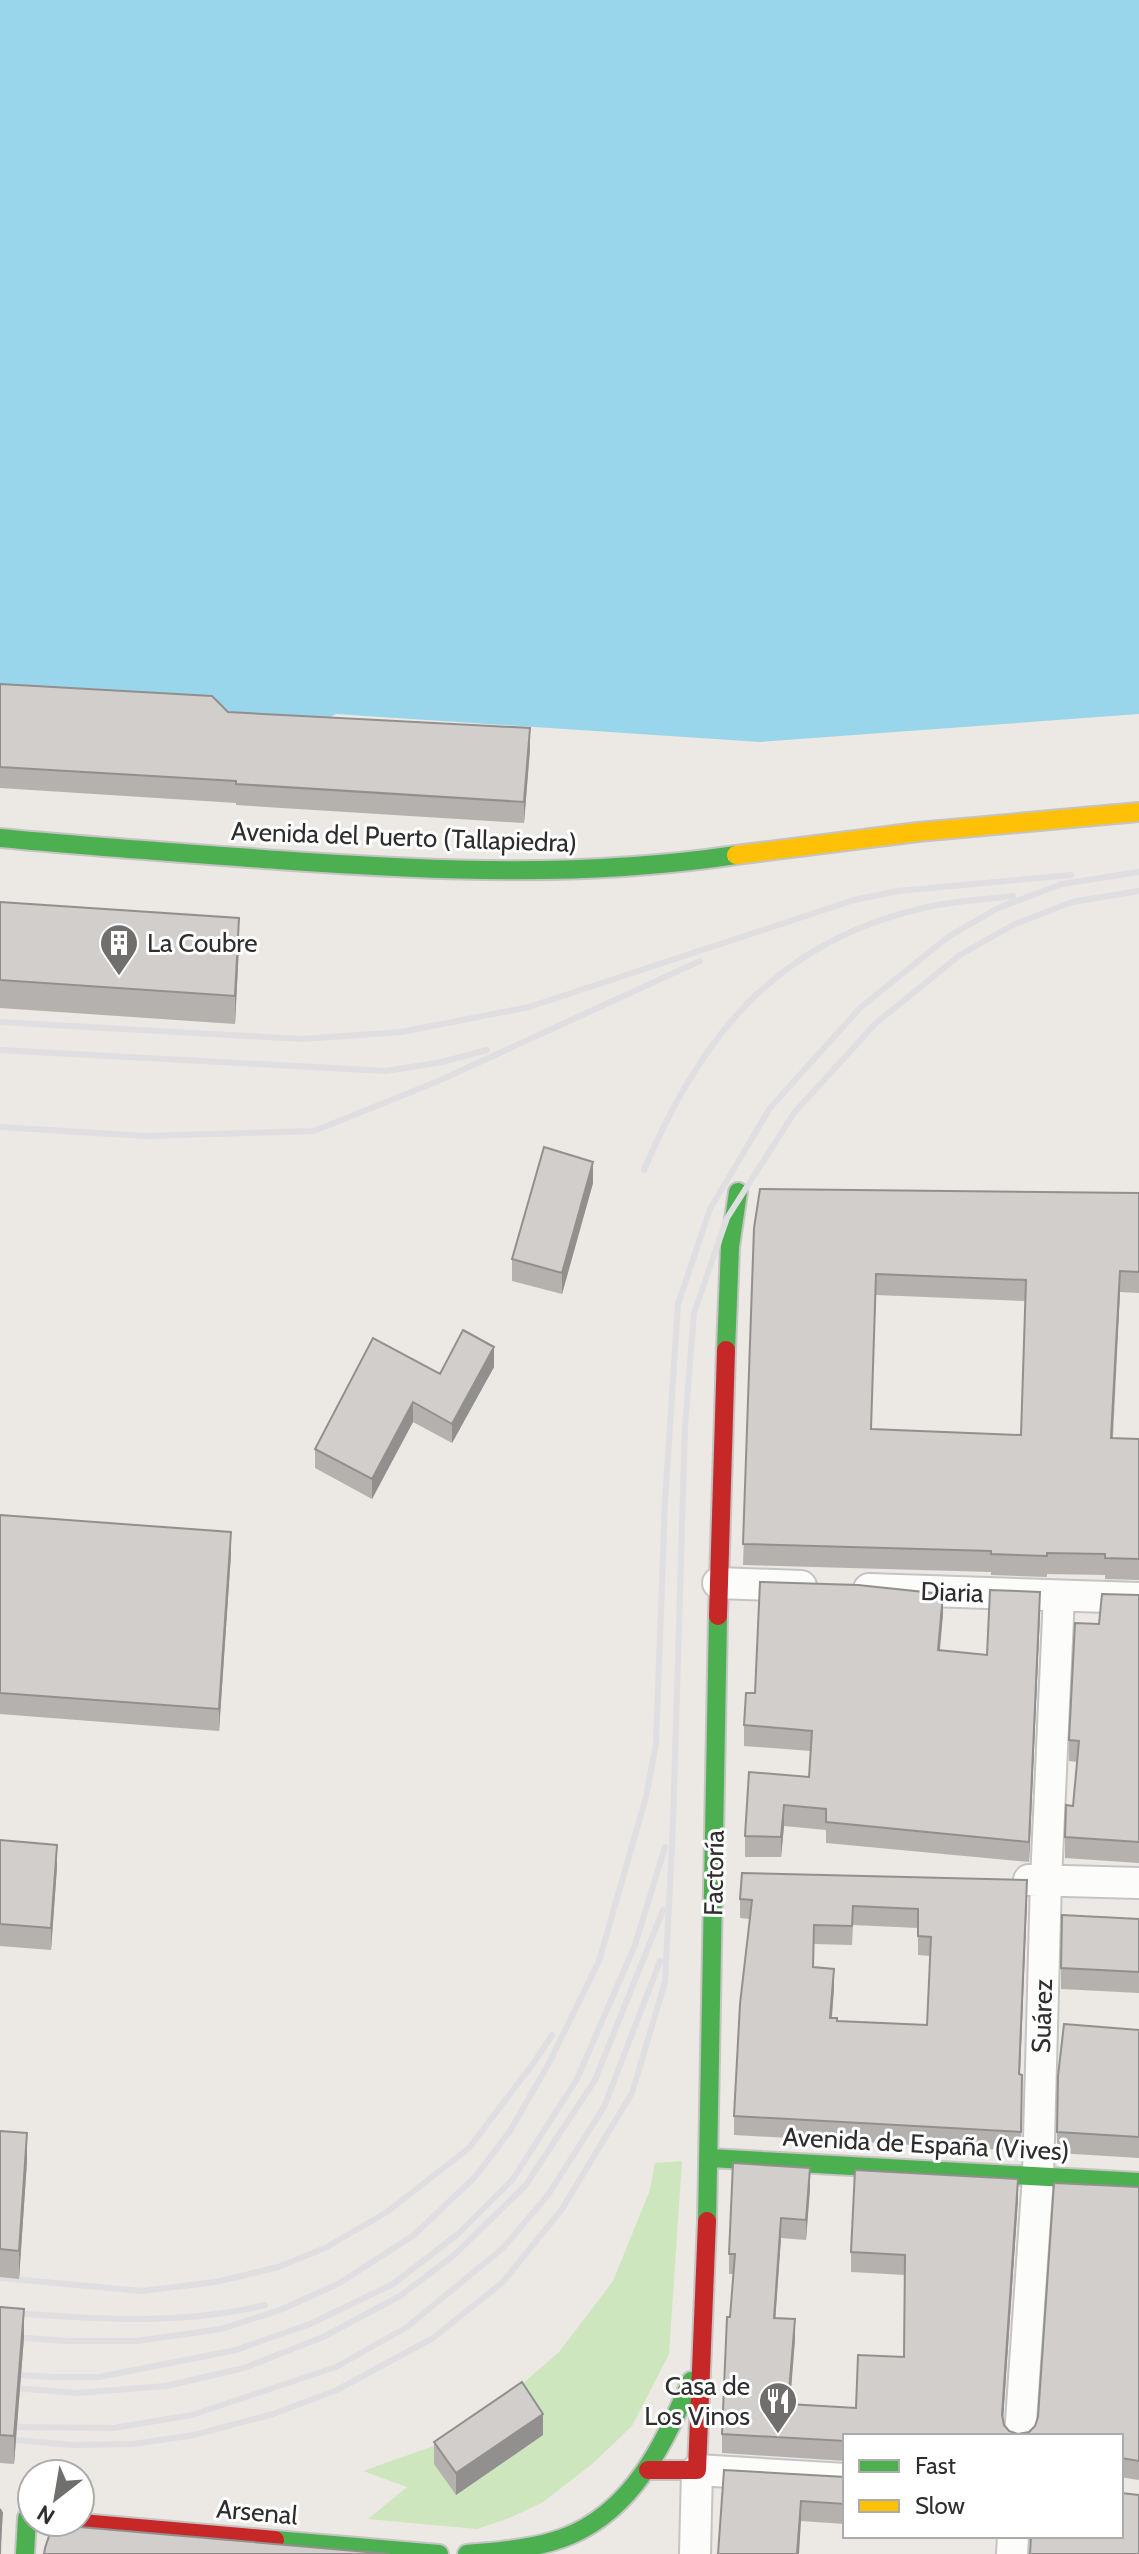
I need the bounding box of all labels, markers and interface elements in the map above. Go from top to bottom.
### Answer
street label: Avenida del Puerto (Tallapiedra) [231,815,577,859]
building icon: La Coubre [98,922,140,977]
place label: La Coubre [147,927,258,959]
street label: Diaria [920,1575,985,1609]
street label: Factoría [697,1829,731,1916]
street label: Suárez [1025,1978,1059,2054]
street label: Avenida de España (Vives) [782,2121,1070,2167]
place label: Casa de Los Vinos [644,2370,750,2432]
restaurant icon: Casa de Los Vinos [757,2380,799,2435]
legend [843,2434,1123,2538]
text: Fast [915,2451,956,2480]
north arrow [16,2458,96,2538]
text: Slow [915,2491,965,2520]
street label: Arsenal [215,2493,299,2531]
text: N [32,2499,60,2530]

